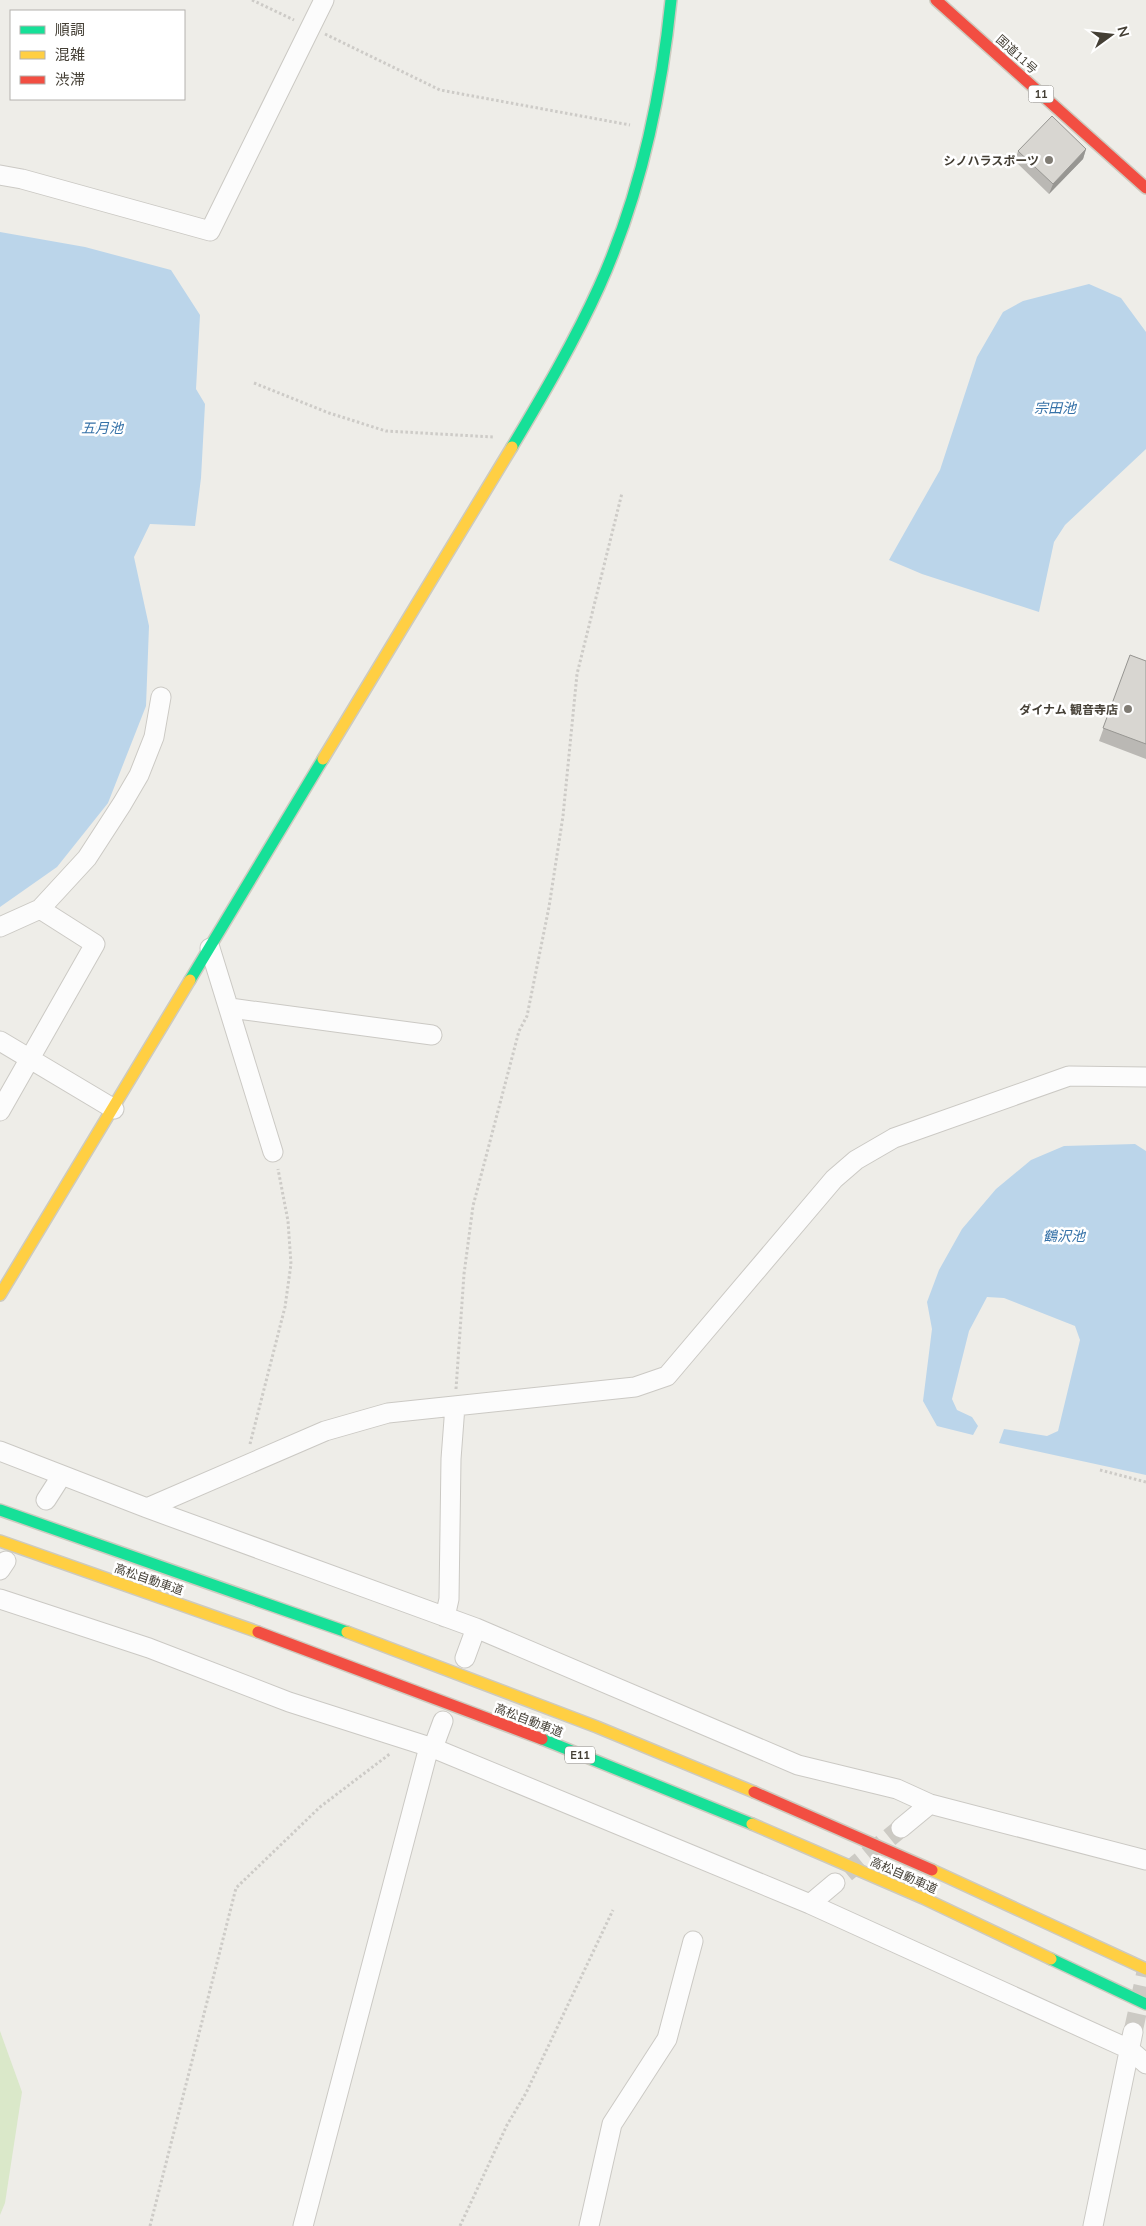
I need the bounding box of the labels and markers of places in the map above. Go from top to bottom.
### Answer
place label: シノハラスポーツ [943,153,1039,168]
marker: シノハラスポーツ [1043,154,1055,166]
place label: ダイナム 観音寺店 [1019,702,1118,717]
marker: ダイナム 観音寺店 [1122,703,1134,715]

